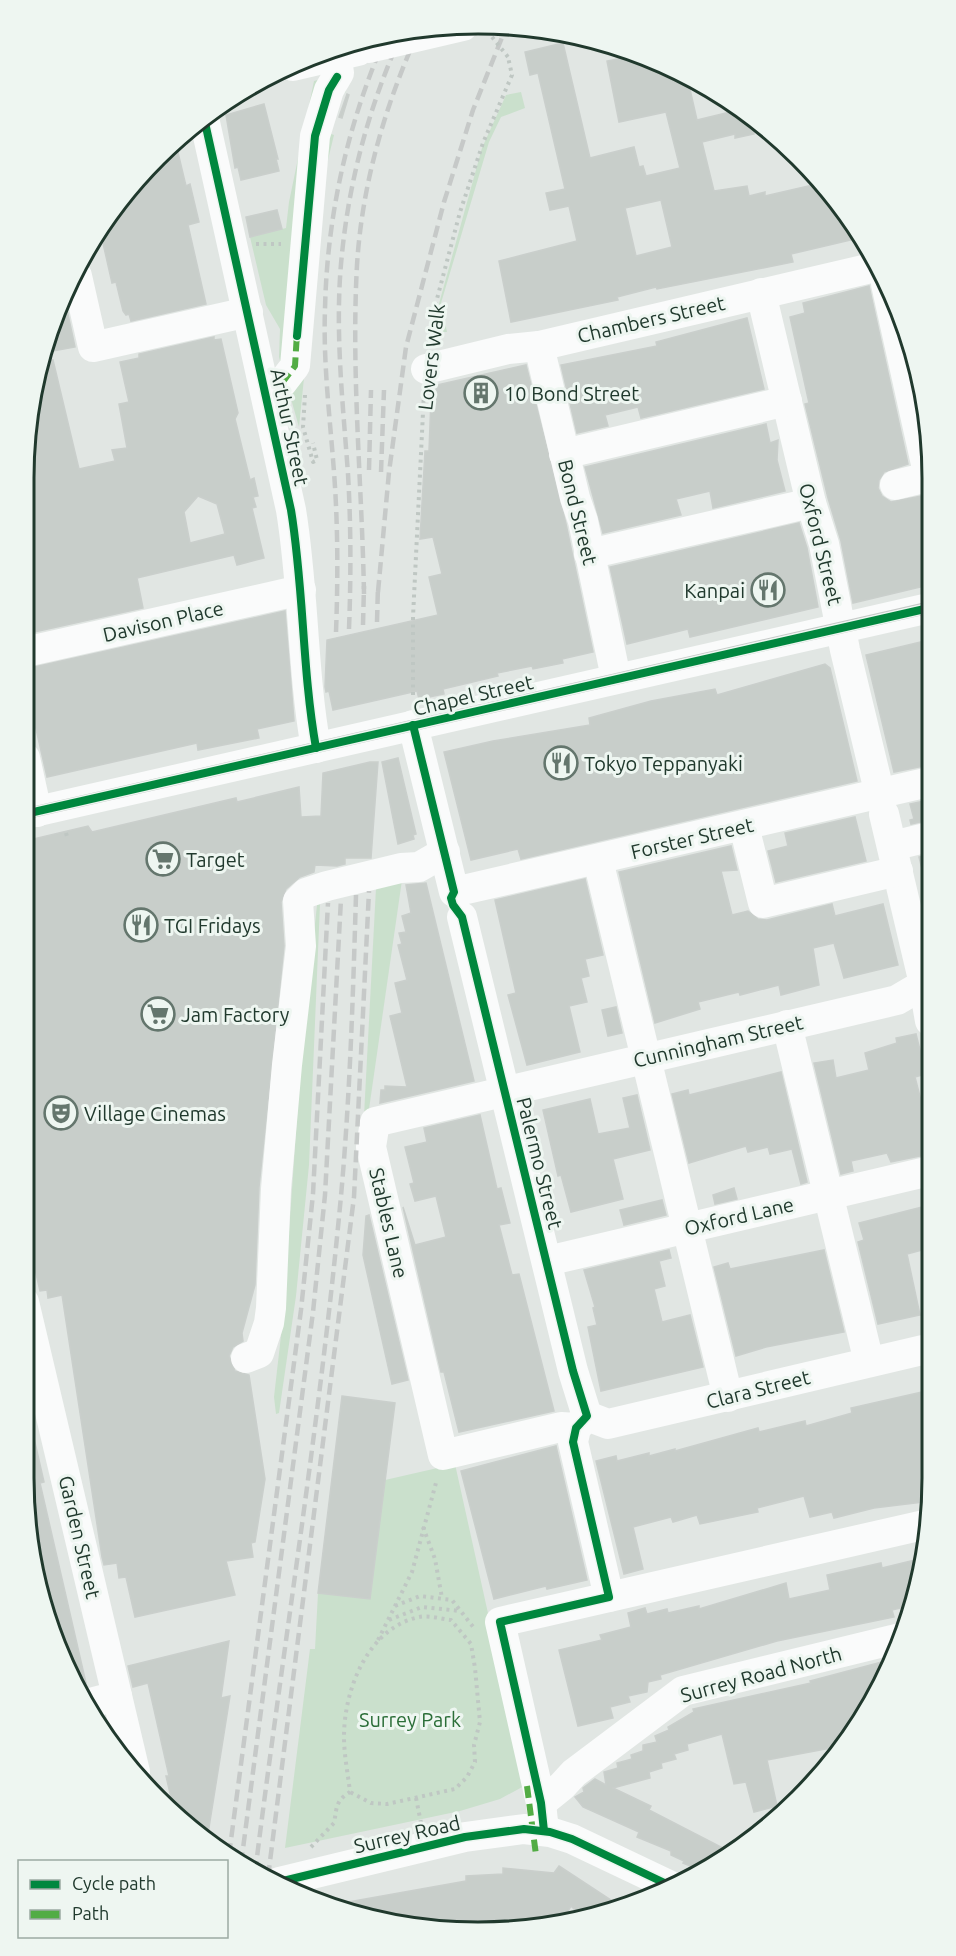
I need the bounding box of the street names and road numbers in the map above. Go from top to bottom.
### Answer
street label: Chambers Street [575,291,727,347]
street label: Lovers Walk [413,302,449,412]
street label: Arthur Street [266,366,314,488]
street label: Bond Street [554,457,602,567]
street label: Oxford Street [795,481,847,607]
street label: Davison Place [100,596,226,646]
street label: Chapel Street [411,670,535,720]
street label: Forster Street [628,813,756,863]
street label: Cunningham Street [631,1010,805,1072]
street label: Palermo Street [512,1095,568,1232]
street label: Stables Lane [365,1165,413,1281]
street label: Oxford Lane [682,1192,796,1240]
street label: Clara Street [704,1365,812,1413]
street label: Garden Street [55,1473,105,1601]
street label: Surrey Road North [678,1641,844,1707]
street label: Surrey Road [352,1811,462,1857]

